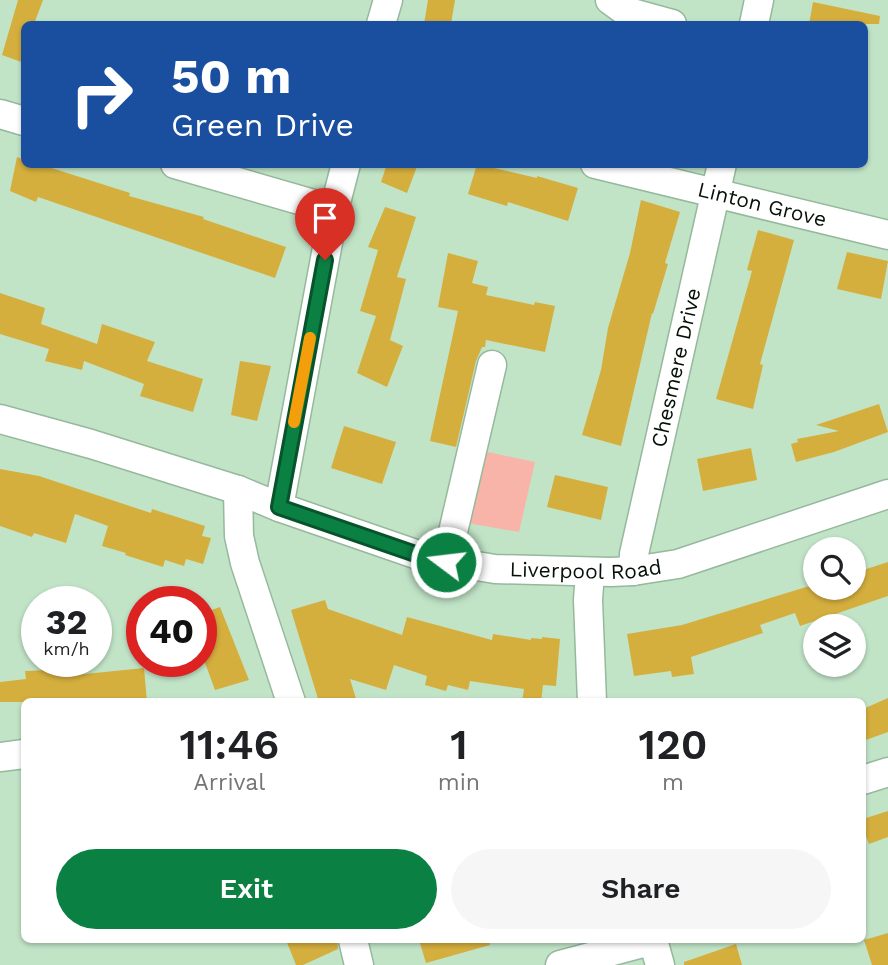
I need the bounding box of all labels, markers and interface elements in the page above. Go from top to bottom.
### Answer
text: 50 m [171,47,291,105]
icon: right [56,49,147,140]
text: Green Drive [171,106,354,144]
street label: Linton Grove [695,176,829,232]
pin [295,188,355,260]
icon: arrive [306,199,344,237]
street label: Chesmere Drive [645,286,706,450]
position arrow [409,525,483,599]
map controls [803,537,866,677]
button: search [803,537,866,600]
street label: Liverpool Road [509,554,663,584]
speed limit sign: 40 [126,586,217,677]
text: 32 [46,601,87,643]
button: layers [803,614,866,677]
text: km/h [43,638,90,659]
text: 11:46 [179,720,279,769]
text: 1 [450,720,468,769]
text: 120 [639,720,708,769]
text: Arrival [194,769,265,796]
text: min [438,769,480,796]
text: m [662,769,684,796]
button: Exit [56,849,437,929]
button: Share [451,849,831,929]

